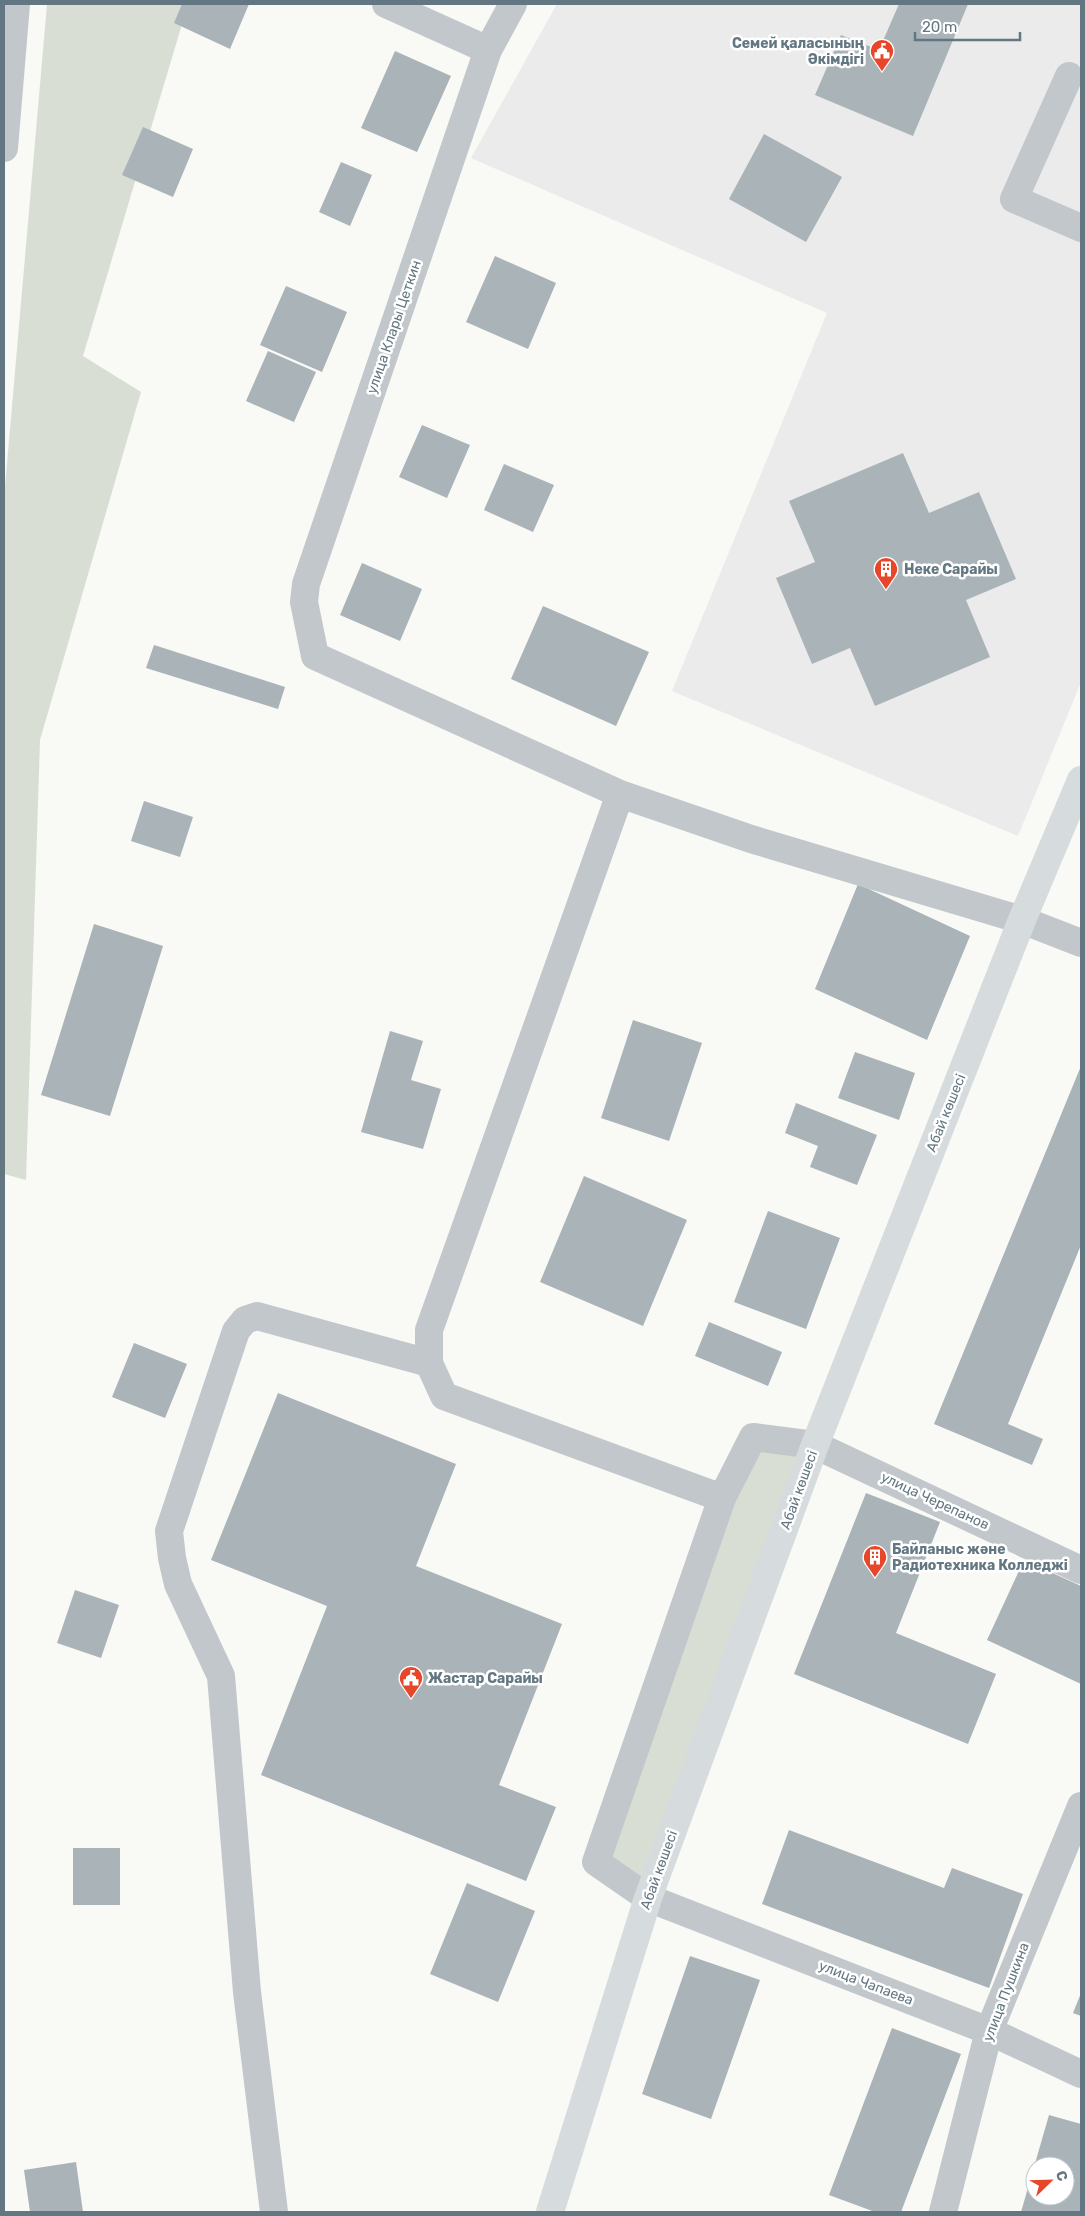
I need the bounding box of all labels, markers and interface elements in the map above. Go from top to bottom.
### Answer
scale bar [915,10,1020,42]
text: 20 m [922,18,957,36]
place label: Семей қаласының Әкімдігі [732,35,864,68]
public building icon: Семей қаласының Әкімдігі [869,38,895,72]
street label: улица Клары Цеткин [363,258,425,396]
building icon: Неке Сарайы [873,556,899,590]
place label: Неке Сарайы [904,561,998,578]
street label: Абай көшесі [923,1071,969,1155]
street label: Абай көшесі [777,1448,821,1532]
street label: улица Черепанов [878,1469,992,1534]
place label: Байланыс және Радиотехника Колледжі [892,1541,1068,1574]
building icon: Байланыс және Радиотехника Колледжі [862,1544,888,1578]
public building icon: Жастар Сарайы [398,1665,424,1699]
place label: Жастар Сарайы [428,1670,543,1687]
street label: Абай көшесі [637,1828,681,1912]
street label: улица Пушкина [979,1940,1033,2044]
street label: улица Чапаева [816,1957,916,2009]
north arrow [1025,2156,1075,2206]
text: С [1052,2168,1071,2184]

